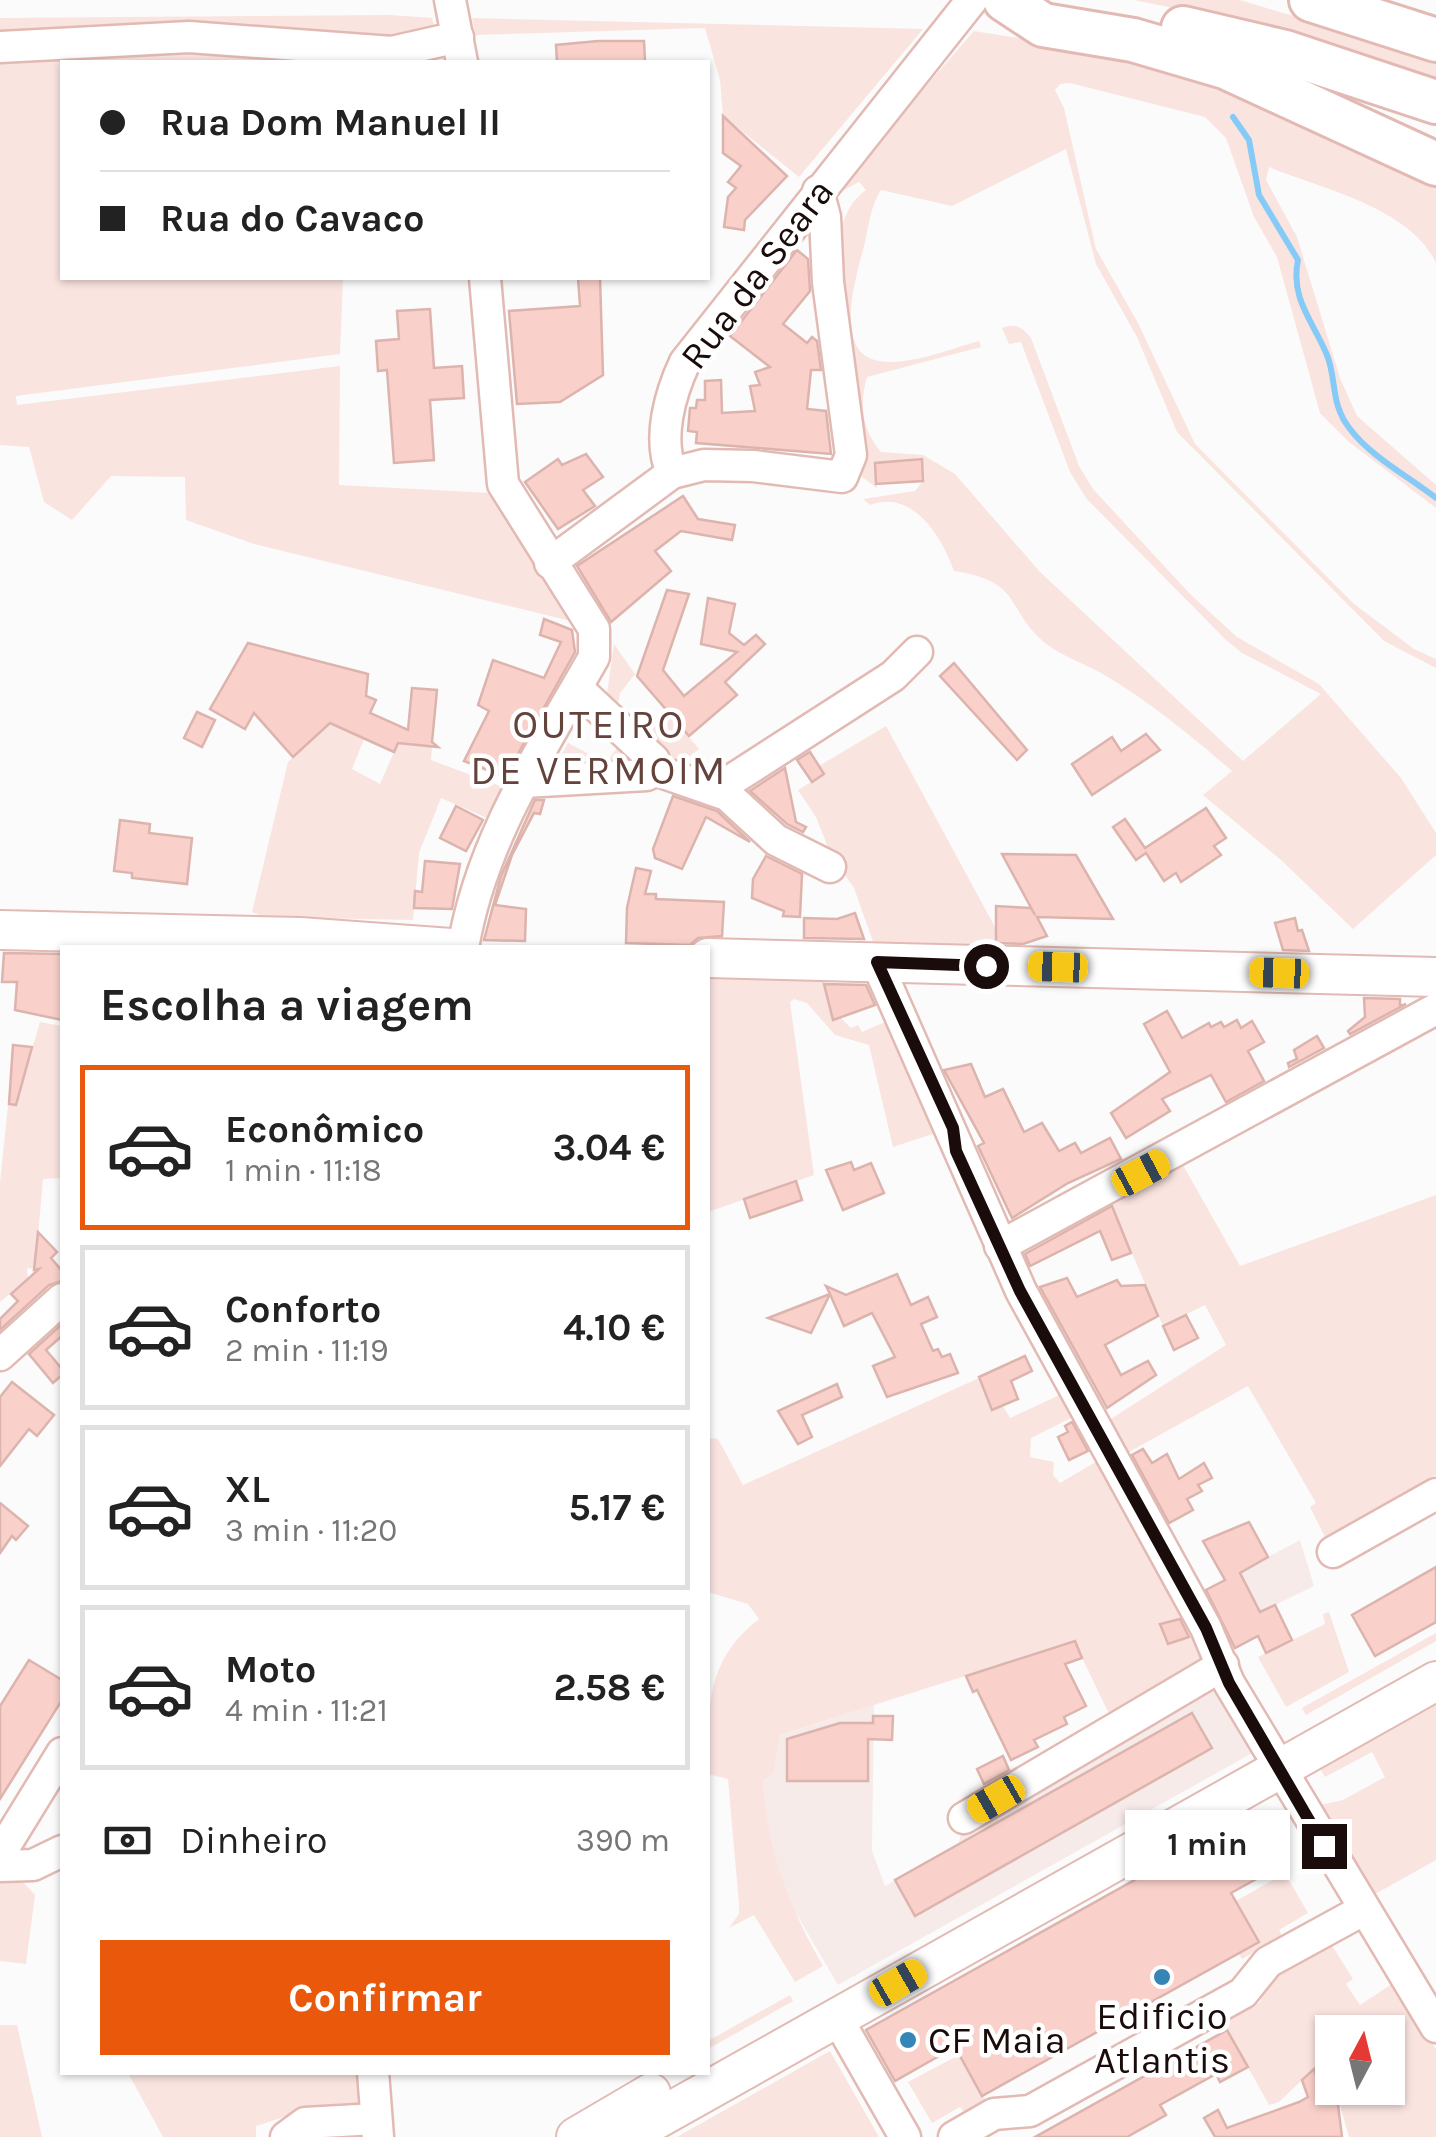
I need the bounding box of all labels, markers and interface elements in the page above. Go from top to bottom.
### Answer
text: Rua Dom Manuel II [160,100,501,145]
street label: Rua da Seara [671,170,843,378]
text: Rua do Cavaco [160,196,424,241]
district label: OUTEIRO DE VERMOIM [470,701,728,794]
route start [964,944,1009,989]
car [1027,951,1089,983]
car [1248,957,1310,989]
text: Escolha a viagem [100,979,474,1031]
icon: car [105,1103,195,1193]
text: Econômico [225,1107,424,1152]
text: 3.04 € [553,1125,665,1170]
car [1107,1146,1175,1200]
text: 1 min · 11:18 [225,1152,382,1189]
icon: car [105,1283,195,1373]
text: Conforto [225,1287,381,1332]
text: 4.10 € [563,1305,665,1350]
text: 2 min · 11:19 [225,1332,389,1369]
icon: car [105,1463,195,1553]
text: XL [225,1467,270,1512]
text: 5.17 € [569,1485,665,1530]
text: 3 min · 11:20 [225,1512,397,1549]
icon: car [105,1643,195,1733]
text: Moto [225,1647,316,1692]
text: 2.58 € [553,1665,665,1710]
text: 4 min · 11:21 [225,1692,388,1729]
car [963,1771,1029,1827]
callout: 1 min [1124,1811,1289,1881]
icon: cash [100,1813,155,1868]
text: Dinheiro [180,1818,328,1863]
text: 390 m [576,1822,670,1859]
route end [1302,1824,1347,1869]
text: 1 min [1167,1826,1248,1863]
button: Confirmar [100,1940,670,2055]
car [865,1955,931,2011]
marker: Edificio Atlantis [1151,1966,1173,1988]
place label: Edificio Atlantis [1094,1994,1230,2083]
north arrow [1315,2015,1405,2105]
map controls [1315,2015,1405,2105]
place label: CF Maia [928,2018,1066,2063]
marker: CF Maia [897,2029,919,2051]

